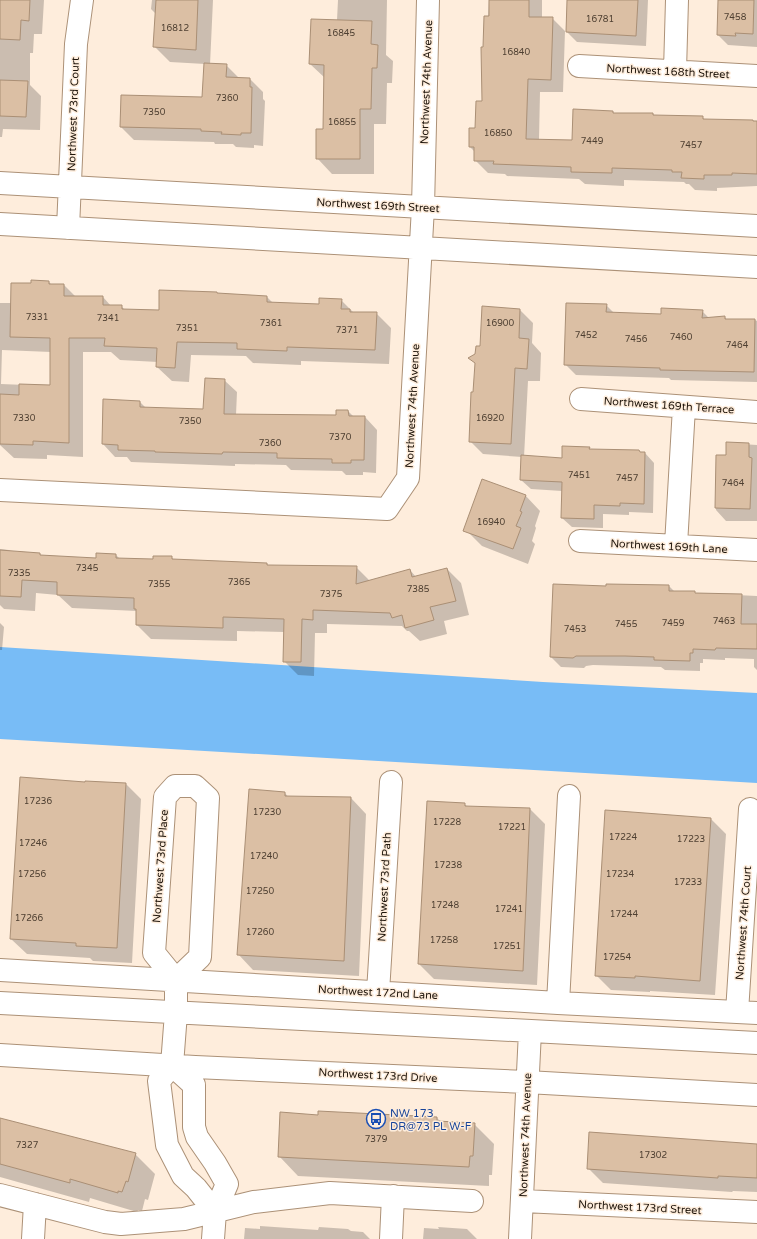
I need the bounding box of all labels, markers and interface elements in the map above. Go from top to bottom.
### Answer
house number: 7458 [724,12,747,23]
house number: 16781 [586,14,614,25]
street label: Northwest 74th Avenue [418,20,435,144]
house number: 16812 [161,23,189,34]
house number: 16845 [327,28,355,39]
house number: 16840 [502,47,530,58]
street label: Northwest 73rd Court [65,57,82,171]
street label: Northwest 168th Street [606,62,730,81]
house number: 7360 [216,93,239,104]
house number: 7350 [143,107,166,118]
house number: 16855 [328,117,356,128]
house number: 16850 [484,128,512,139]
house number: 7449 [581,136,604,147]
house number: 7457 [680,140,703,151]
street label: Northwest 169th Street [316,196,440,215]
house number: 7331 [26,312,48,323]
house number: 7341 [97,313,119,324]
house number: 7361 [260,318,282,329]
house number: 16900 [486,318,514,329]
house number: 7351 [176,323,198,334]
house number: 7371 [336,325,358,336]
house number: 7452 [575,330,597,341]
house number: 7460 [670,332,693,343]
house number: 7456 [625,334,648,345]
house number: 7464 [726,340,749,351]
street label: Northwest 74th Avenue [403,344,422,469]
street label: Northwest 169th Terrace [603,394,735,417]
house number: 7330 [13,413,36,424]
house number: 16920 [476,413,504,424]
house number: 7350 [179,416,202,427]
house number: 7370 [329,432,352,443]
house number: 7360 [259,438,282,449]
house number: 7451 [568,470,590,481]
house number: 7457 [616,473,639,484]
house number: 7464 [722,478,745,489]
house number: 16940 [477,517,505,528]
street label: Northwest 169th Lane [610,537,728,556]
house number: 7345 [76,563,99,574]
house number: 7335 [8,568,31,579]
house number: 7365 [228,577,251,588]
house number: 7355 [148,579,171,590]
house number: 7385 [407,584,430,595]
house number: 7375 [320,589,343,600]
house number: 7463 [713,616,735,627]
house number: 7459 [662,618,685,629]
house number: 7455 [615,619,638,630]
house number: 7453 [564,624,586,635]
house number: 17236 [24,796,52,807]
house number: 17230 [253,807,281,818]
street label: Northwest 73rd Place [150,809,171,923]
house number: 17228 [433,817,461,828]
house number: 17221 [498,822,526,833]
street label: Northwest 73rd Path [375,832,394,942]
house number: 17224 [609,832,637,843]
house number: 17223 [677,834,705,845]
house number: 17246 [19,838,47,849]
house number: 17240 [250,851,278,862]
house number: 17238 [434,860,462,871]
street label: Northwest 74th Court [733,866,754,981]
house number: 17256 [18,869,46,880]
house number: 17234 [606,869,634,880]
house number: 17233 [674,877,702,888]
house number: 17250 [246,886,274,897]
house number: 17248 [431,900,459,911]
house number: 17241 [495,904,523,915]
house number: 17244 [610,909,638,920]
house number: 17266 [15,913,43,924]
house number: 17260 [246,927,274,938]
house number: 17258 [430,935,458,946]
house number: 17251 [493,941,521,952]
house number: 17254 [603,952,631,963]
street label: Northwest 172nd Lane [318,983,438,1002]
street label: Northwest 173rd Drive [318,1066,438,1085]
street label: Northwest 74th Avenue [517,1073,534,1197]
place label: NW 173 DR@73 PL W-F [390,1107,472,1133]
bus stop icon: NW 173 DR@73 PL W-F [365,1108,387,1130]
house number: 7379 [365,1134,388,1145]
house number: 7327 [16,1140,39,1151]
house number: 17302 [639,1150,667,1161]
street label: Northwest 173rd Street [578,1198,702,1217]

